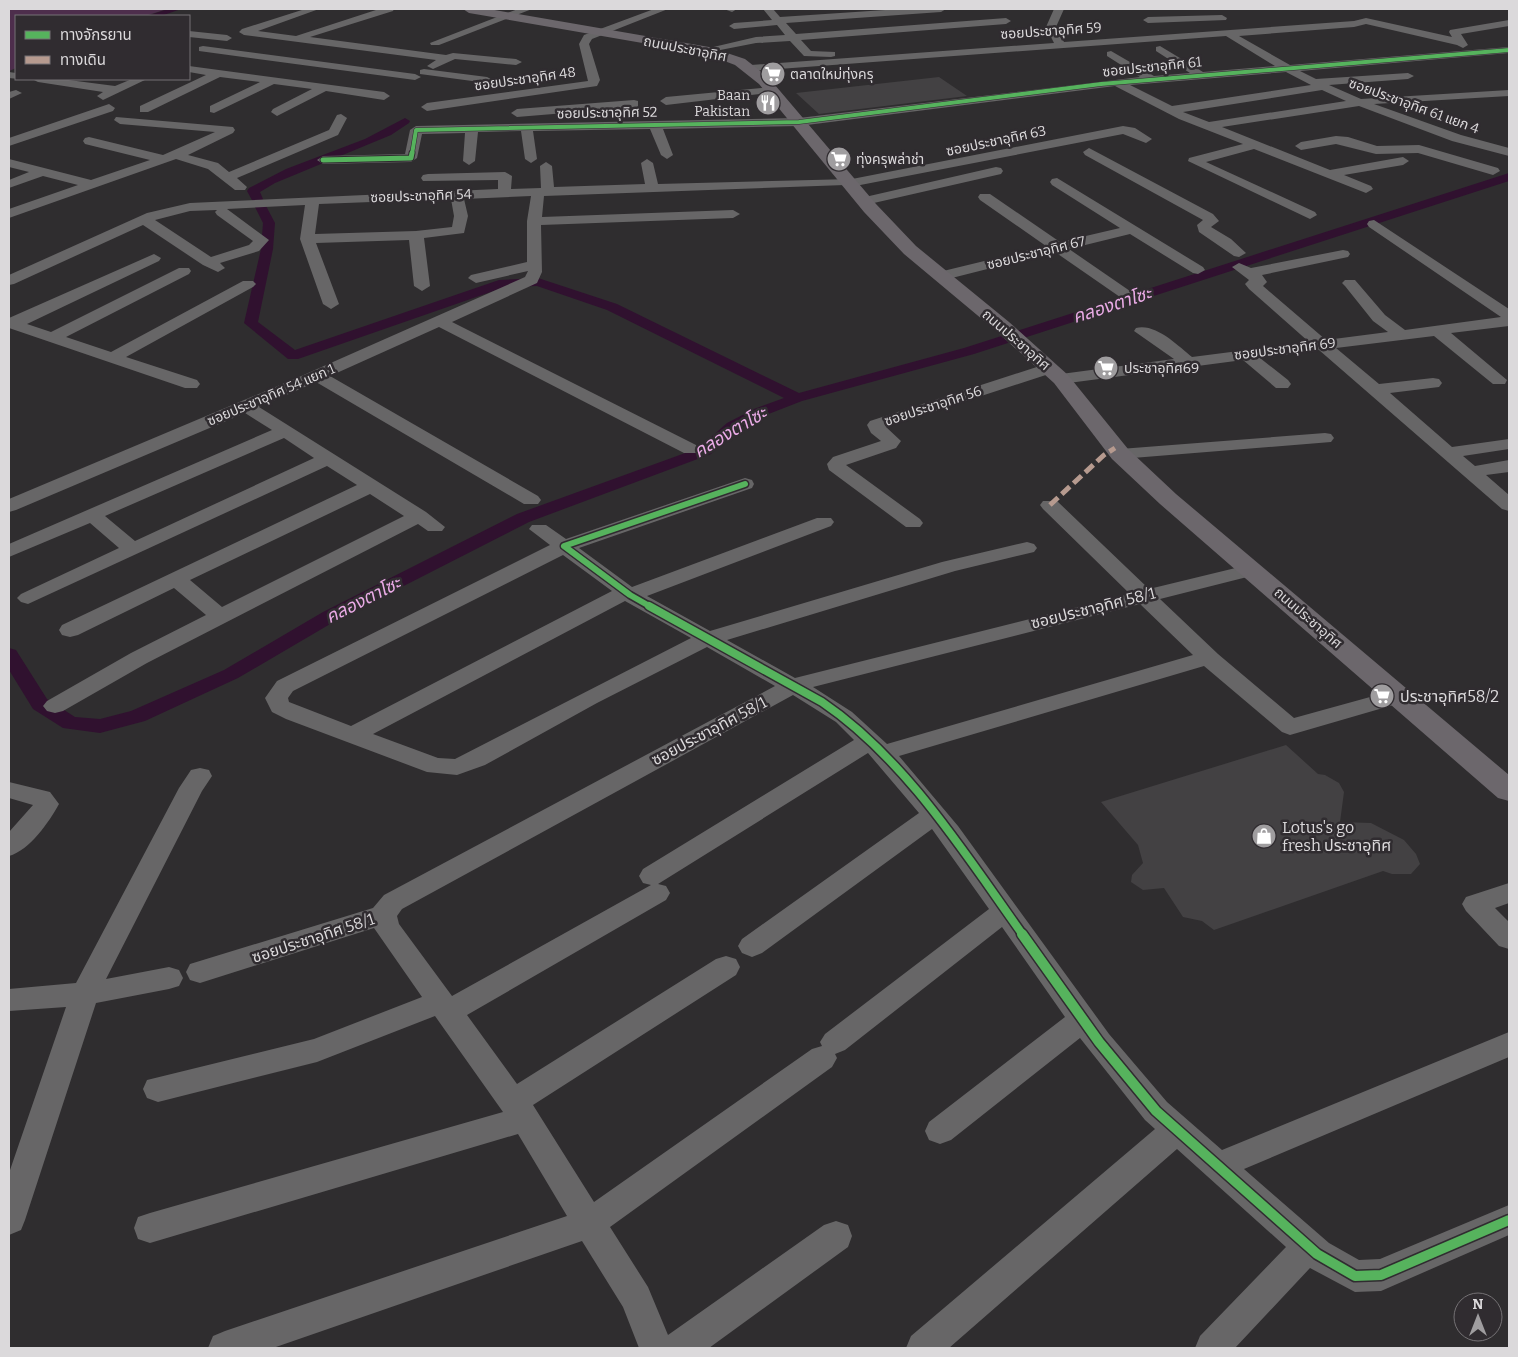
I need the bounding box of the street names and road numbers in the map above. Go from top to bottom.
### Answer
street label: ซอยประชาอุทิศ 59 [1000,19,1102,43]
street label: ถนนประชาอุทิศ [642,33,728,65]
street label: ซอยประชาอุทิศ 61 [1102,53,1203,81]
street label: ซอยประชาอุทิศ 48 [473,63,577,95]
street label: ซอยประชาอุทิศ 61 แยก 4 [1346,75,1482,137]
street label: ซอยประชาอุทิศ 52 [557,104,657,122]
street label: ซอยประชาอุทิศ 63 [944,122,1048,160]
street label: ซอยประชาอุทิศ 54 [370,186,472,206]
street label: ซอยประชาอุทิศ 67 [985,233,1087,273]
street label: ถนนประชาอุทิศ [979,306,1054,374]
street label: ซอยประชาอุทิศ 69 [1233,334,1337,364]
street label: ซอยประชาอุทิศ 54 แยก 1 [205,360,338,430]
street label: ซอยประชาอุทิศ 56 [882,382,984,430]
street label: ซอยประชาอุทิศ 58/1 [1029,583,1158,633]
street label: ถนนประชาอุทิศ [1271,584,1346,652]
street label: ซอยประชาอุทิศ 58/1 [648,692,770,769]
street label: ซอยประชาอุทิศ 58/1 [249,909,377,967]

